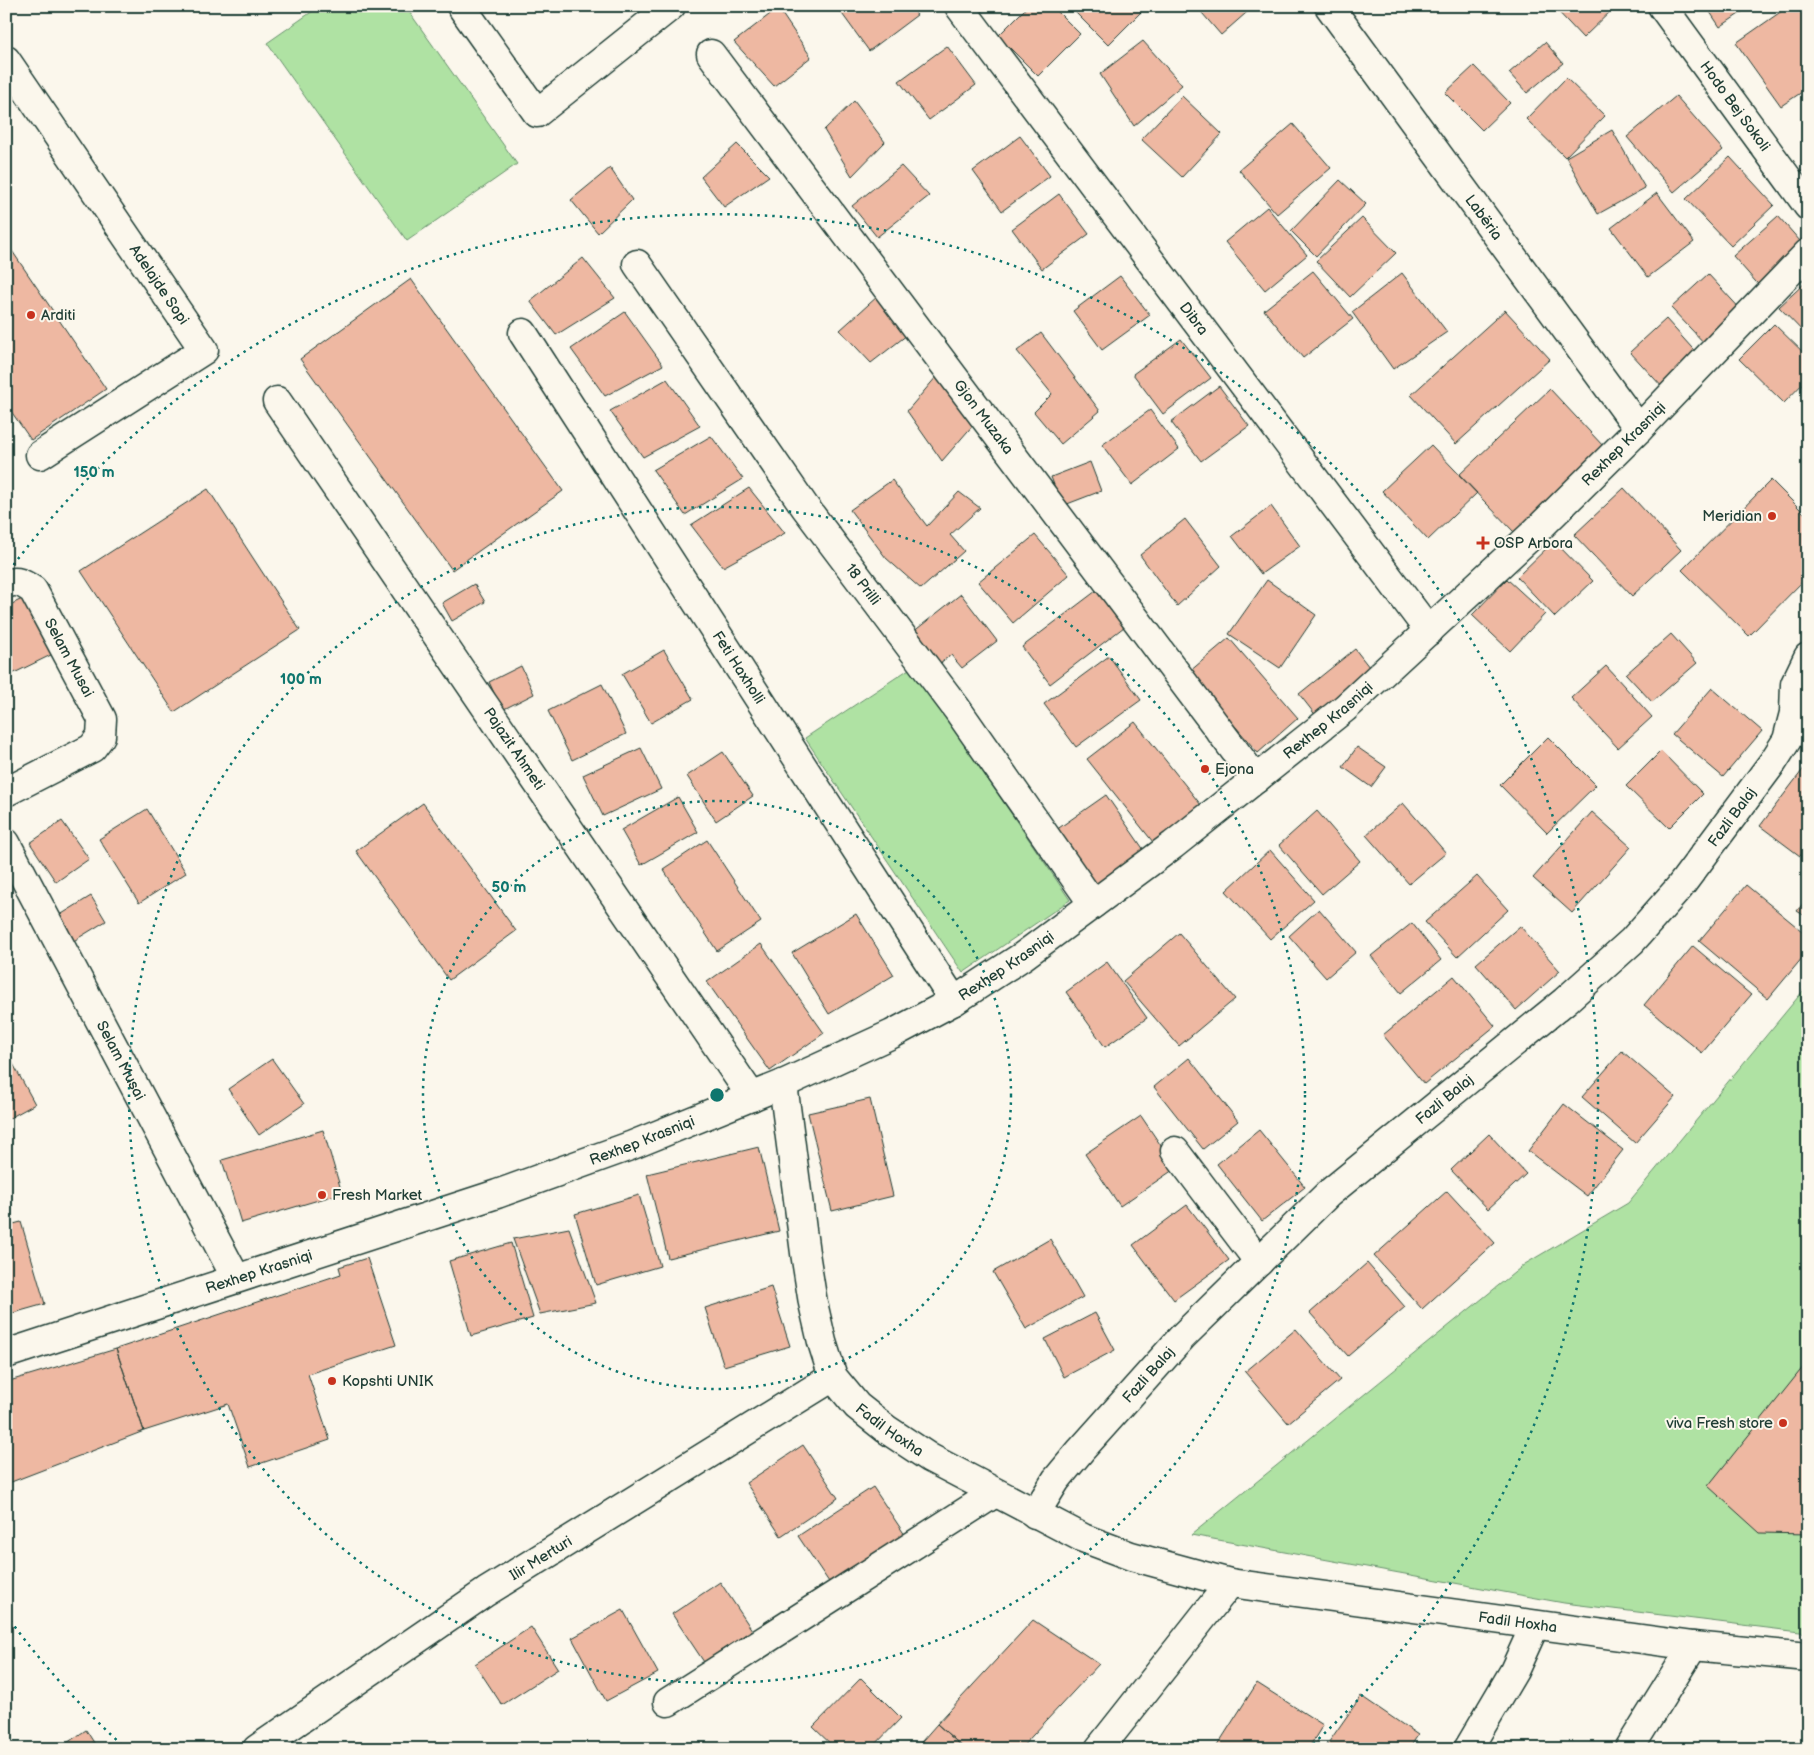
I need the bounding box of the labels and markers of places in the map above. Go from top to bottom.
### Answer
place label: Arditi [41,306,76,325]
marker: Arditi [25,309,37,321]
place label: Meridian [1702,507,1762,526]
marker: Meridian [1766,510,1778,522]
place label: OSP Arbora [1494,534,1573,553]
marker: OSP Arbora [1476,536,1490,550]
place label: Ejona [1215,760,1254,779]
marker: Ejona [1199,763,1211,775]
centre of rings [708,1086,726,1104]
place label: Fresh Market [332,1186,423,1205]
marker: Fresh Market [316,1189,328,1201]
place label: Kopshti UNIK [342,1372,434,1391]
marker: Kopshti UNIK [326,1375,338,1387]
place label: viva Fresh store [1665,1414,1773,1433]
marker: viva Fresh store [1777,1417,1789,1429]

